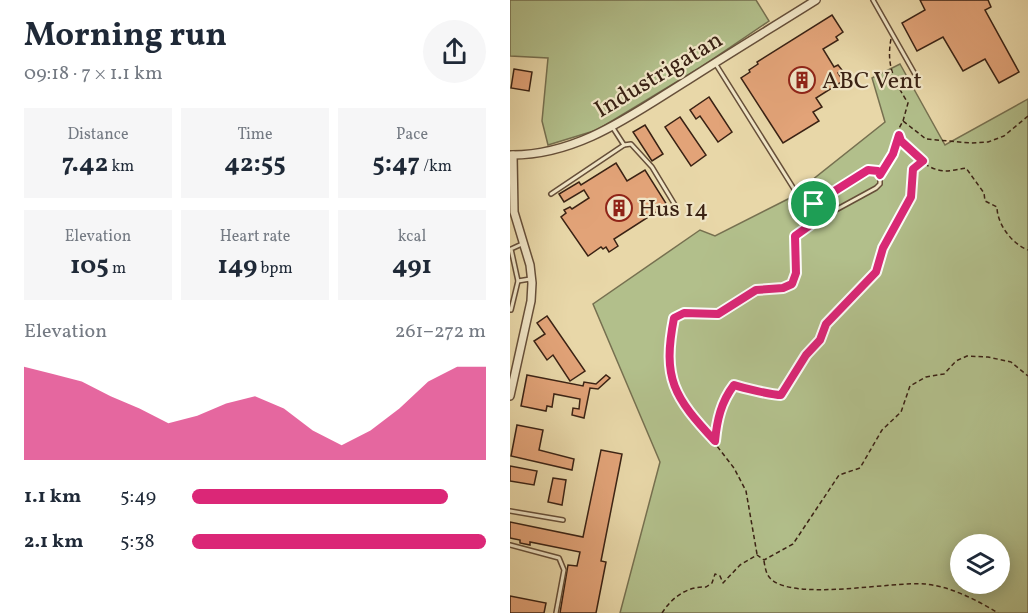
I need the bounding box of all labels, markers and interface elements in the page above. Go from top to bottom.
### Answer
text: Morning run [24,14,227,60]
button: share [423,20,486,83]
street label: Industrigatan [588,24,730,127]
text: 09:18 · 7 × 1.1 km [24,60,163,88]
building icon: ABC Vent [787,65,817,95]
place label: ABC Vent [822,65,922,99]
text: Distance [67,124,129,146]
text: Time [237,124,273,146]
text: Pace [396,124,428,146]
text: 7.42 [62,146,108,182]
text: 42:55 [224,146,286,182]
text: 5:47 [372,146,420,182]
text: km [108,156,134,178]
text: /km [420,156,452,178]
pin [788,178,839,229]
icon: arrive [797,187,830,220]
building icon: Hus 14 [604,193,634,223]
place label: Hus 14 [638,193,708,227]
text: Elevation [65,226,131,248]
text: Heart rate [220,226,290,248]
text: kcal [398,226,426,248]
text: 105 [70,248,109,284]
text: 149 [217,248,257,284]
text: 491 [392,248,432,284]
text: m [109,258,126,280]
text: bpm [257,258,293,280]
text: Elevation [24,318,107,346]
text: 261–272 m [395,318,486,346]
text: 1.1 km [24,483,81,511]
text: 5:49 [120,483,156,511]
text: 2.1 km [24,528,84,556]
text: 5:38 [120,528,155,556]
map controls [950,534,1010,594]
button: layers [950,534,1010,594]

